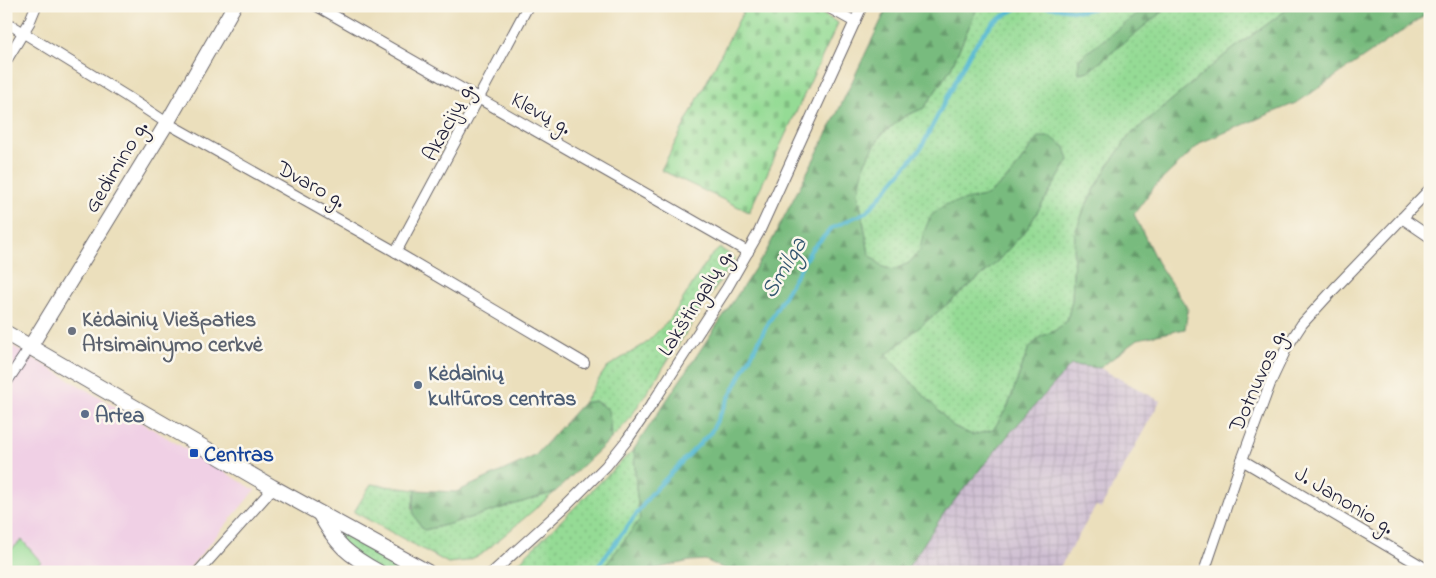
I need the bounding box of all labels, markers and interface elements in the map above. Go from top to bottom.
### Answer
street label: Akacijų g. [415,77,485,168]
street label: Klevų g. [504,85,577,145]
street label: Gedimino g. [77,115,159,221]
street label: Dvaro g. [269,153,351,219]
water label: Smilga [753,230,818,306]
street label: Lakštingalų g. [651,244,743,364]
place label: Kėdainių Viešpaties Atsimainymo cerkvė [82,305,264,363]
marker: Kėdainių Viešpaties Atsimainymo cerkvė [66,325,78,337]
street label: Dotnuvos g. [1221,325,1297,439]
place label: Kėdainių kultūros centras [428,359,576,416]
marker: Kėdainių kultūros centras [412,379,424,391]
place label: Artea [95,401,145,433]
marker: Artea [79,408,91,420]
place label: Centras [204,440,274,472]
marker: Centras [188,447,200,459]
street label: J. Janonio g. [1287,459,1400,545]

